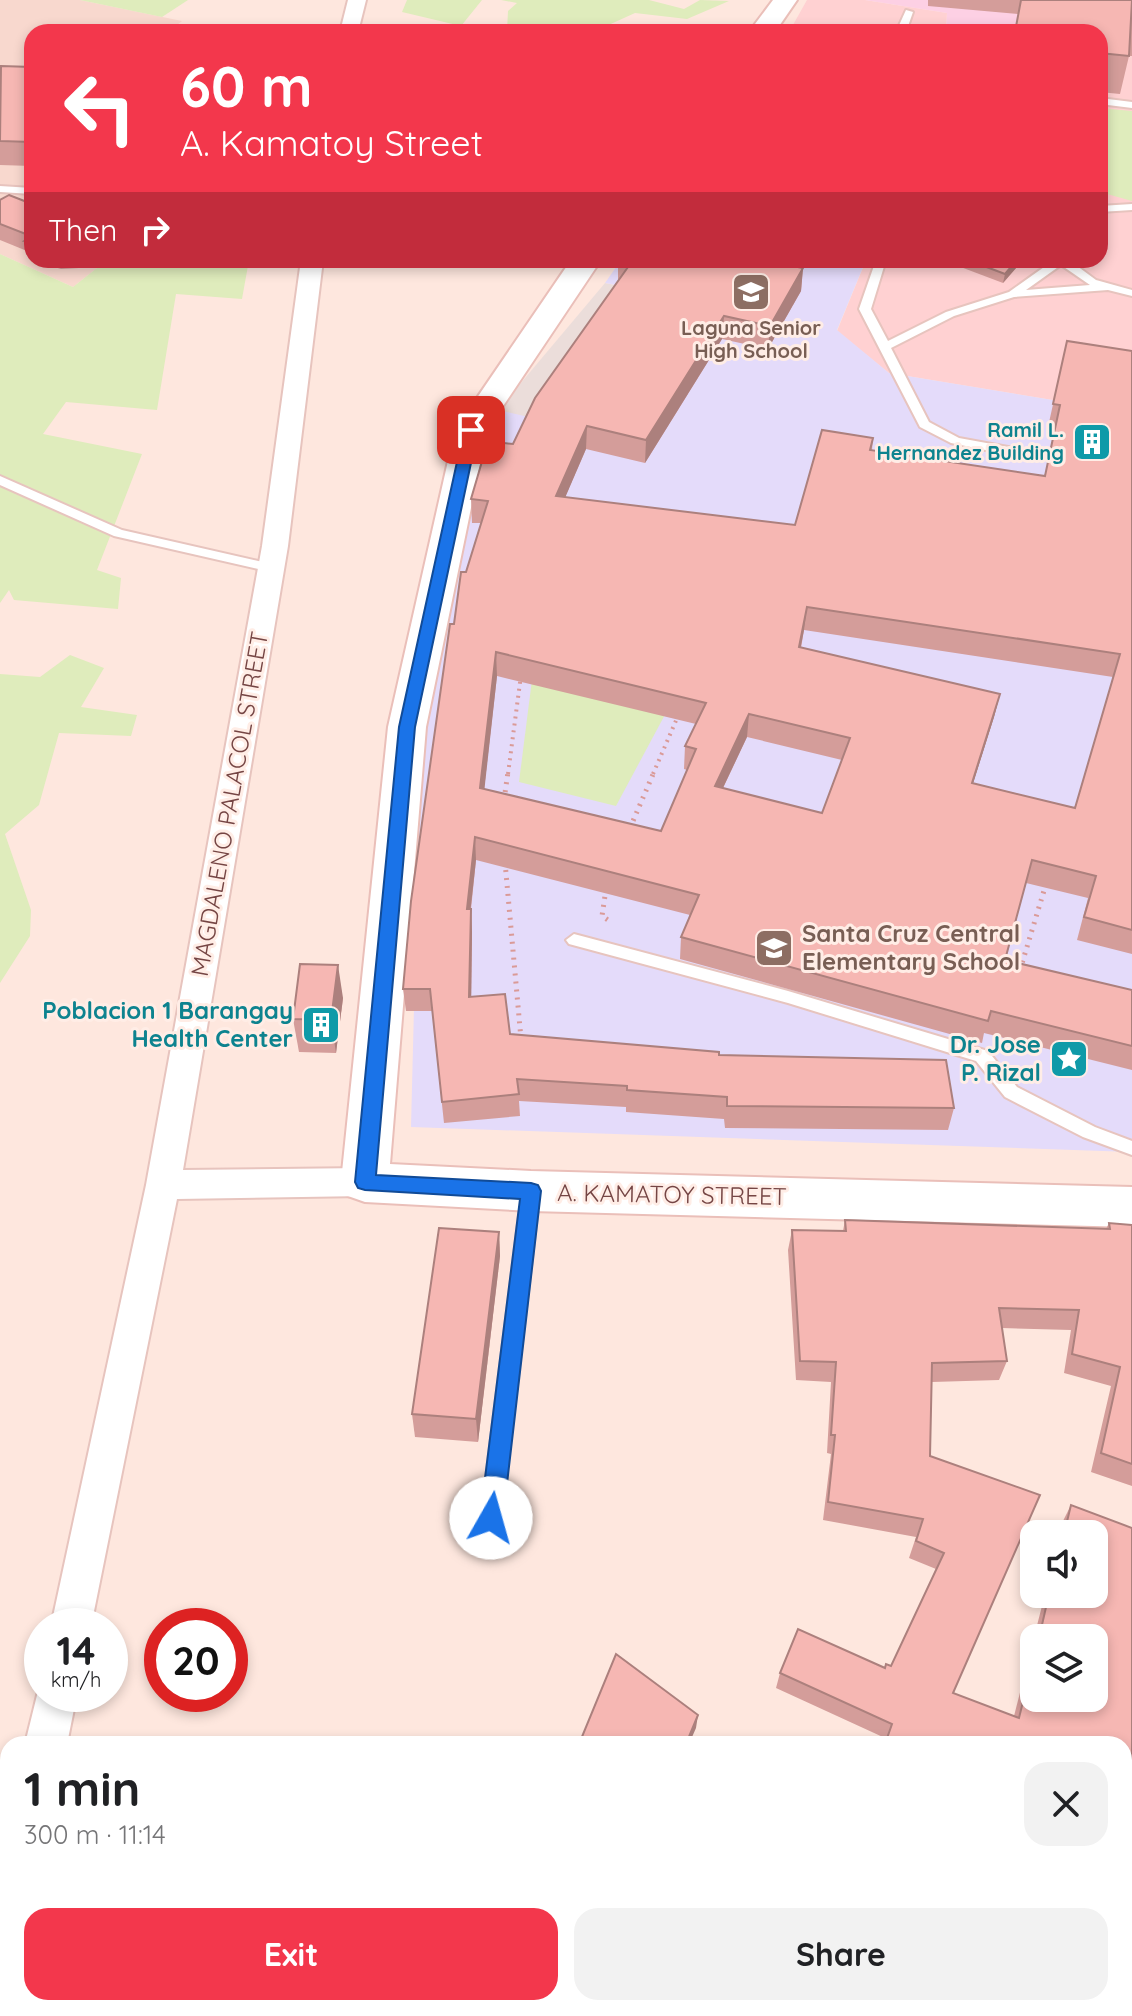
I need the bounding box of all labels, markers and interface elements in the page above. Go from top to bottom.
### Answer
text: 60 m [180,51,313,121]
icon: left [48,56,152,160]
text: A. Kamatoy Street [180,120,483,165]
icon: right [133,208,177,252]
text: Then [48,211,117,249]
school or university icon: Laguna Senior High School [730,271,772,313]
place label: Laguna Senior High School [681,315,821,363]
pin [437,396,505,464]
icon: arrive [449,408,493,452]
place label: Ramil L. Hernandez Building [876,417,1064,465]
building icon: Ramil L. Hernandez Building [1071,421,1113,463]
street label: MAGDALENO PALACOL STREET [184,629,274,979]
place label: Santa Cruz Central Elementary School [802,918,1020,976]
school or university icon: Santa Cruz Central Elementary School [753,927,795,969]
place label: Poblacion 1 Barangay Health Center [42,995,293,1053]
building icon: Poblacion 1 Barangay Health Center [300,1004,342,1046]
place label: Dr. Jose P. Rizal [950,1029,1041,1087]
place icon: Dr. Jose P. Rizal [1048,1038,1090,1080]
street label: A. KAMATOY STREET [557,1177,787,1211]
position arrow [449,1476,533,1560]
map controls [1020,1520,1108,1712]
button: sound [1020,1520,1108,1608]
speed limit sign: 20 [144,1608,248,1712]
button: layers [1020,1624,1108,1712]
text: 14 [56,1625,96,1675]
text: km/h [51,1667,101,1692]
text: 1 min [24,1758,140,1818]
button: close [1024,1762,1108,1846]
text: 300 m · 11:14 [24,1818,166,1851]
button: Exit [24,1908,558,2000]
button: Share [574,1908,1108,2000]

